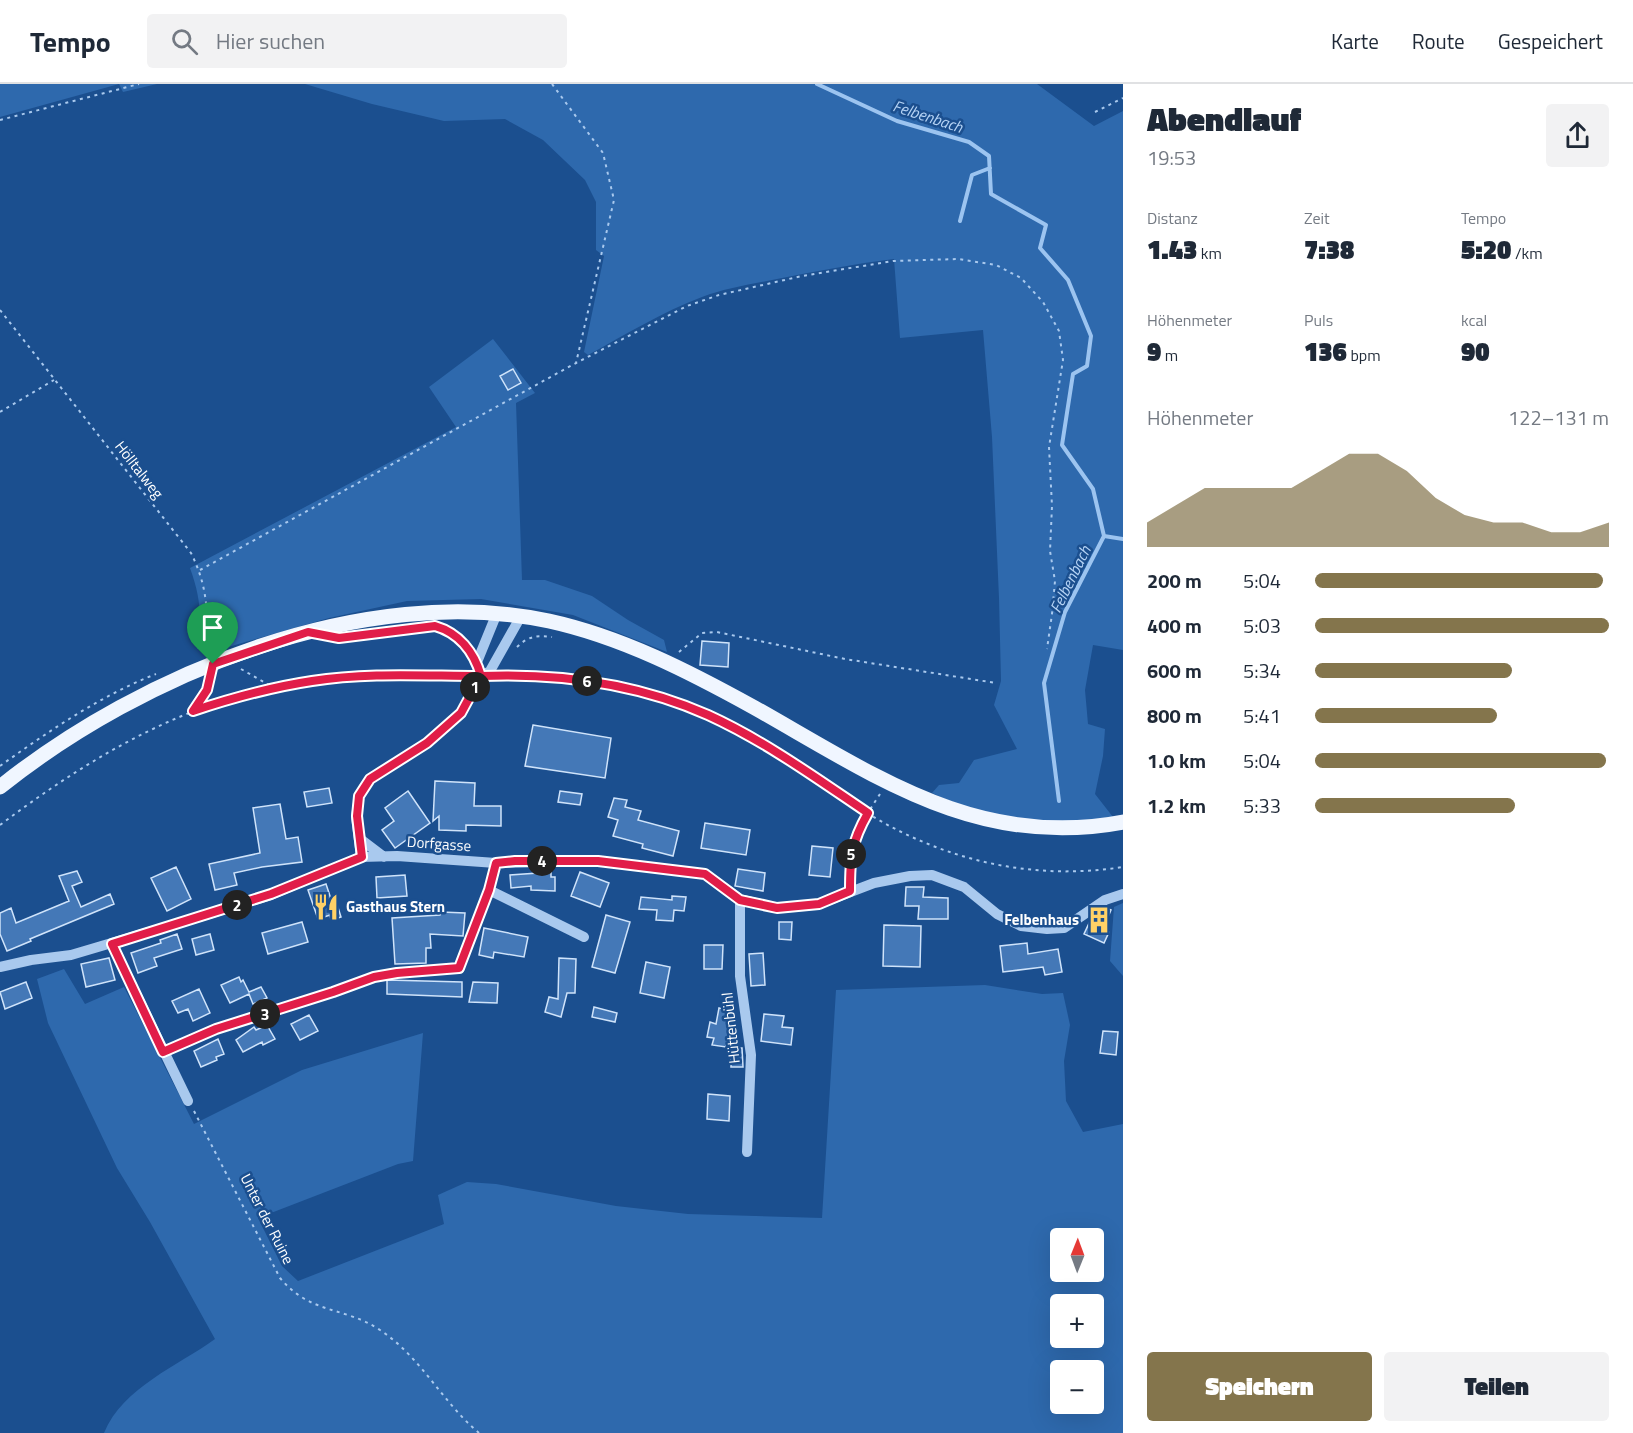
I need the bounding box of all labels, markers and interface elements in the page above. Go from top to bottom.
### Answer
search box [147,14,567,68]
text: Tempo [30,20,111,63]
text: Hier suchen [216,24,325,58]
icon: search [168,25,201,58]
text: Karte [1331,25,1379,57]
text: Route [1412,25,1465,57]
text: Gespeichert [1498,25,1603,57]
water label: Felbenbach [890,93,967,139]
text: Abendlauf [1147,94,1301,144]
button: share [1546,104,1609,167]
text: 19:53 [1147,142,1196,173]
text: Distanz [1147,206,1198,230]
text: Zeit [1304,206,1330,230]
text: Tempo [1461,206,1506,230]
text: 1.43 [1147,230,1197,269]
text: 7:38 [1304,230,1354,269]
text: 5:20 [1461,230,1511,269]
text: km [1197,241,1222,265]
text: /km [1511,241,1543,265]
text: Höhenmeter [1147,308,1232,332]
text: Puls [1304,308,1333,332]
text: kcal [1461,308,1487,332]
text: 9 [1147,332,1161,371]
text: 136 [1304,332,1347,371]
text: 90 [1461,332,1490,371]
text: m [1161,343,1178,367]
text: bpm [1347,343,1381,367]
text: Höhenmeter [1147,402,1253,433]
text: 122–131 m [1508,402,1609,433]
street label: Hölltalweg [109,436,169,504]
water label: Felbenbach [1043,540,1097,617]
text: 200 m [1147,565,1202,596]
text: 5:04 [1243,565,1281,596]
pin [187,602,238,664]
text: 400 m [1147,610,1202,641]
text: 5:03 [1243,610,1281,641]
icon: arrive [196,611,229,644]
text: 600 m [1147,655,1202,686]
text: 5:34 [1243,655,1281,686]
pin: 6 [572,666,602,696]
text: 6 [583,669,591,693]
pin: 1 [460,672,490,702]
text: 1 [471,675,479,699]
text: 800 m [1147,700,1202,731]
text: 5:41 [1243,700,1281,731]
text: 1.0 km [1147,745,1206,776]
text: 5:04 [1243,745,1281,776]
text: 1.2 km [1147,790,1206,821]
text: 5:33 [1243,790,1281,821]
street label: Dorfgasse [406,830,472,857]
pin: 5 [836,839,866,869]
text: 5 [847,842,855,866]
pin: 4 [527,846,557,876]
text: 4 [538,849,546,873]
pin: 2 [222,890,252,920]
restaurant icon: Gasthaus Stern [311,892,341,922]
text: 2 [233,893,241,917]
place label: Gasthaus Stern [346,895,445,918]
building icon: Felbenhaus [1084,905,1114,935]
place label: Felbenhaus [1004,908,1079,931]
street label: Hüttenbühl [715,991,746,1065]
pin: 3 [250,999,280,1029]
text: 3 [261,1002,269,1026]
street label: Unter der Ruine [235,1169,300,1268]
north arrow [1050,1228,1104,1282]
map controls [1050,1228,1104,1414]
button: + [1050,1294,1104,1348]
button: Speichern [1147,1352,1372,1421]
button: Teilen [1384,1352,1609,1421]
button: − [1050,1360,1104,1414]

